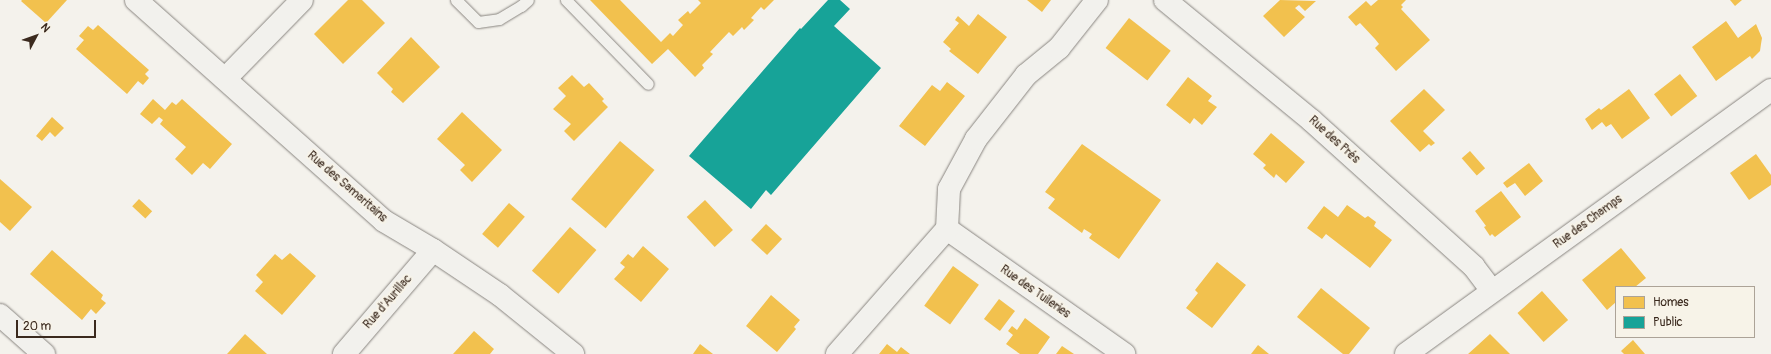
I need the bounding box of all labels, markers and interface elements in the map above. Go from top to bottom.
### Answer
north arrow [16,16,56,56]
text: N [38,21,53,35]
street label: Rue des Prés [1305,113,1363,167]
street label: Rue des Samaritains [304,148,390,226]
street label: Rue des Champs [1551,192,1625,252]
street label: Rue des Tuileries [997,262,1073,322]
street label: Rue d'Aurillac [361,272,415,332]
legend [1615,286,1755,338]
text: Homes [1653,295,1689,310]
scale bar [18,312,98,338]
text: Public [1653,315,1683,330]
text: 20 m [23,319,51,334]

